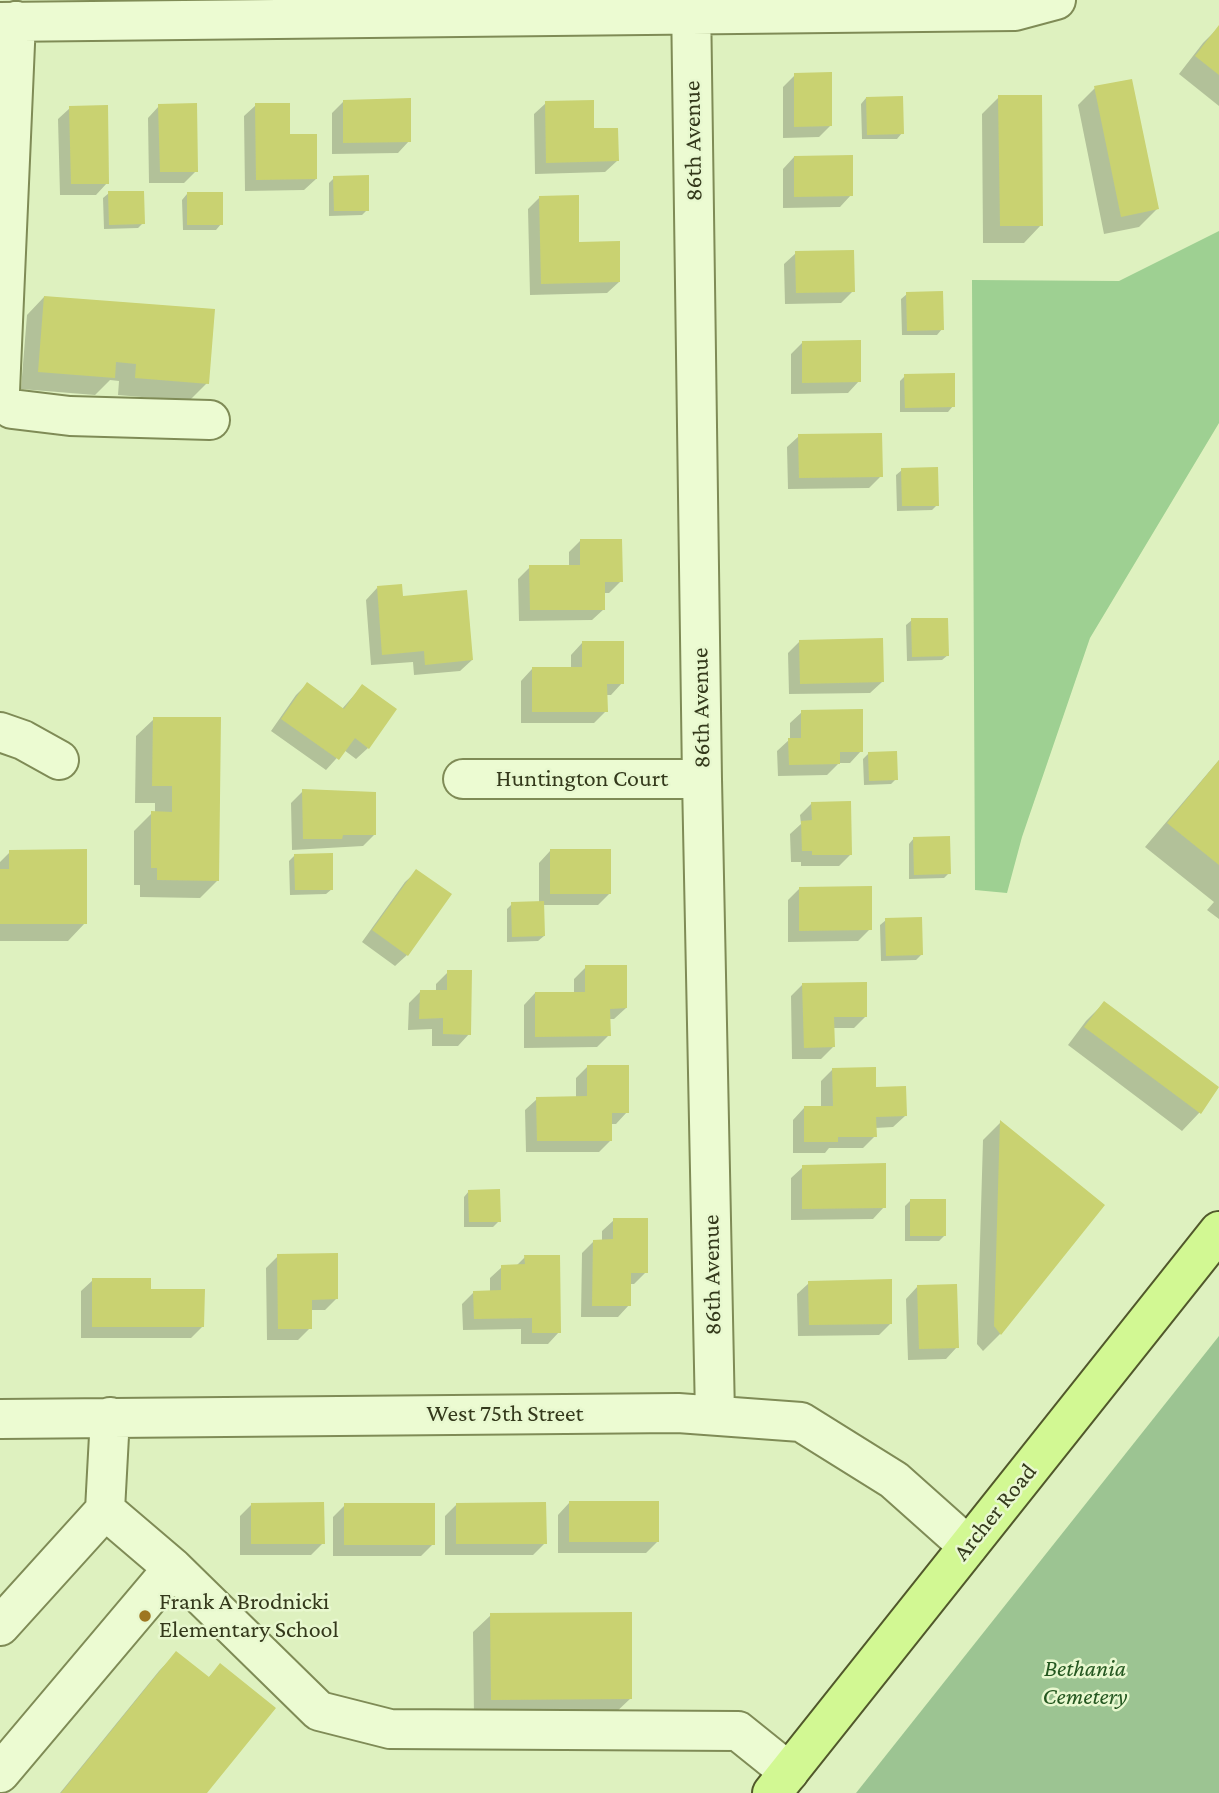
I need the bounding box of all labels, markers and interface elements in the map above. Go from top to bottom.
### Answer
street label: 86th Avenue [678,80,708,202]
street label: 86th Avenue [686,647,716,769]
street label: Huntington Court [496,765,668,793]
street label: 86th Avenue [697,1214,727,1336]
street label: West 75th Street [426,1400,584,1428]
street label: Archer Road [947,1458,1043,1566]
place label: Frank A Brodnicki Elementary School [159,1588,339,1644]
marker: Frank A Brodnicki Elementary School [137,1608,153,1624]
park label: Bethania Cemetery [1043,1655,1127,1711]

